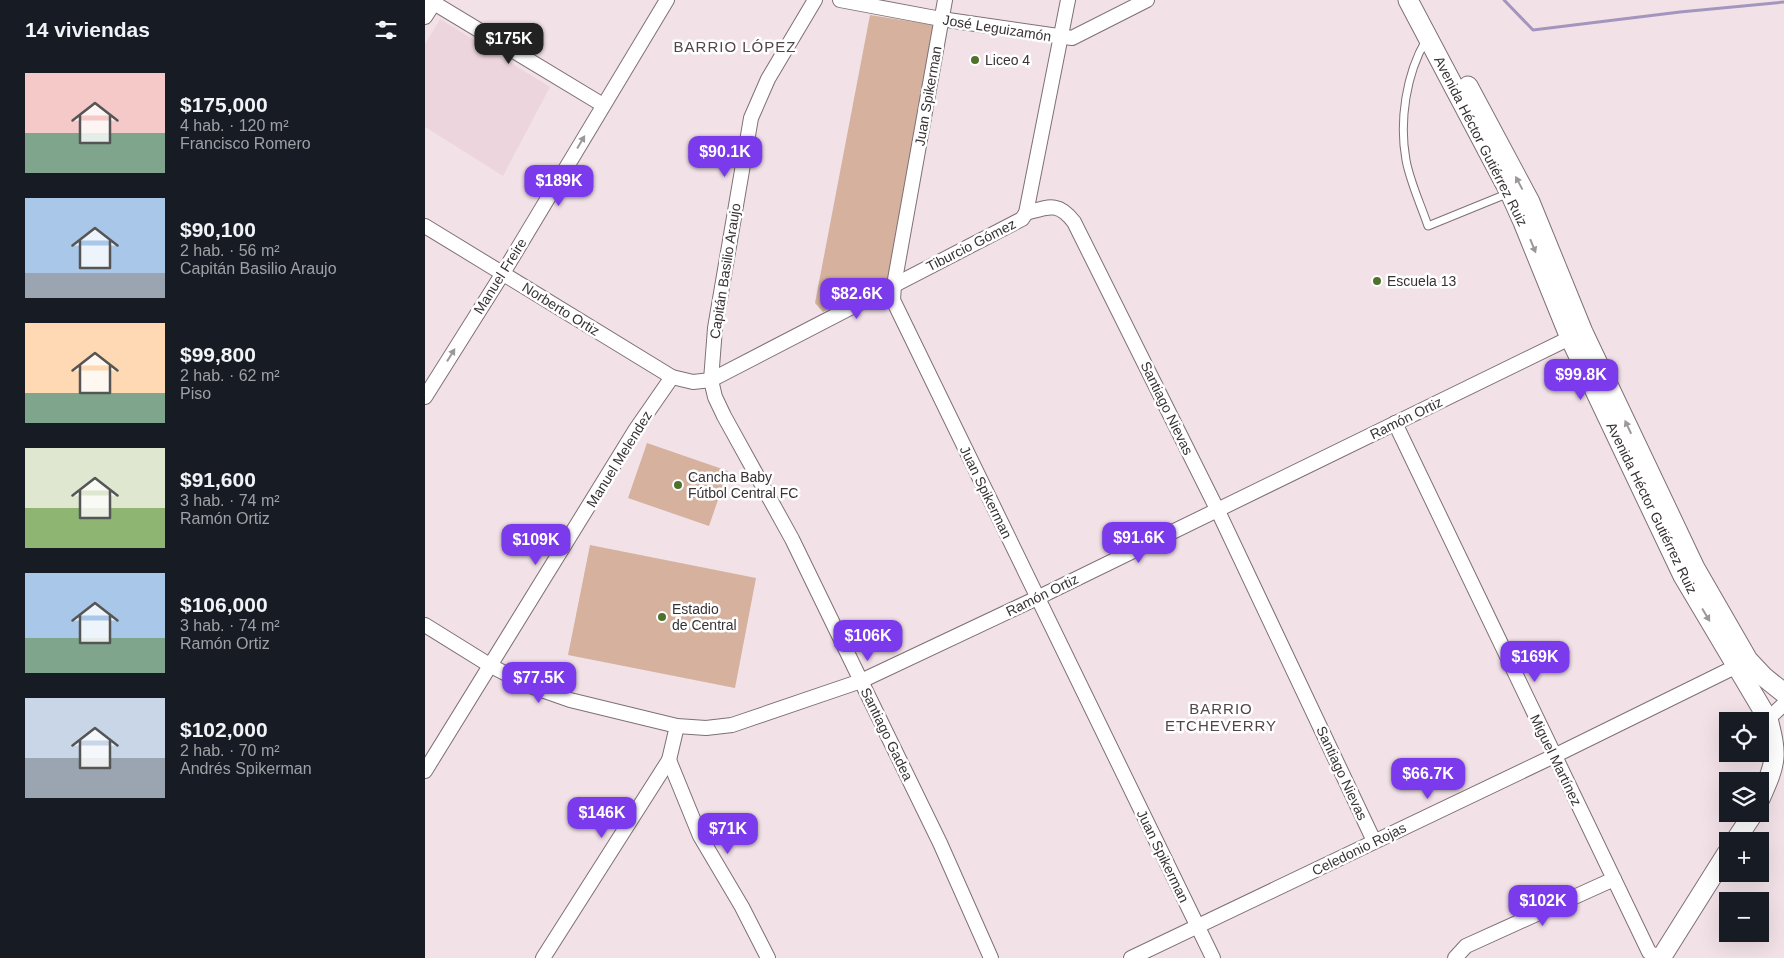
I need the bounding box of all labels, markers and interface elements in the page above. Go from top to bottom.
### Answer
street label: José Leguizamón [942,12,1052,44]
icon: filters [372,16,400,44]
text: 14 viviendas [25,18,150,41]
pin: $175K [474,22,544,65]
text: $175K [485,30,533,47]
district label: BARRIO LÓPEZ [674,38,796,55]
street label: Juan Spikerman [911,45,945,147]
place label: Liceo 4 [985,52,1030,68]
street label: Avenida Héctor Gutiérrez Ruiz [1431,53,1531,229]
marker: Liceo 4 [969,54,981,66]
icon: home [65,93,125,153]
text: $175,000 [180,93,268,116]
text: 4 hab. · 120 m² [180,117,289,134]
text: Francisco Romero [180,135,311,152]
one-way arrow [577,136,586,149]
pin: $90.1K [684,136,766,178]
text: $90.1K [699,143,751,160]
pin: $189K [524,164,594,207]
text: $189K [535,172,583,189]
one-way arrow [1515,176,1524,189]
street label: Capitán Basilio Araujo [706,202,744,340]
street label: Tiburcio Gómez [924,216,1018,274]
icon: home [65,218,125,278]
text: $90,100 [180,218,256,241]
street label: Manuel Freire [470,235,530,317]
one-way arrow [1529,239,1537,254]
text: 2 hab. · 56 m² [180,242,280,259]
text: Capitán Basilio Araujo [180,260,337,277]
place label: Escuela 13 [1387,273,1456,289]
marker: Escuela 13 [1371,275,1383,287]
pin: $82.6K [816,278,898,320]
street label: Norberto Ortiz [519,279,603,339]
text: $82.6K [831,285,883,302]
icon: home [65,343,125,403]
text: $99,800 [180,343,256,366]
one-way arrow [446,349,456,362]
pin: $99.8K [1540,358,1622,401]
street label: Santiago Nievas [1137,359,1197,457]
text: $99.8K [1555,366,1607,383]
text: 2 hab. · 62 m² [180,367,280,384]
text: Piso [180,385,211,402]
street label: Ramón Ortiz [1367,394,1445,442]
street label: Manuel Melendez [583,408,655,510]
street label: Avenida Héctor Gutiérrez Ruiz [1603,420,1701,596]
one-way arrow [1624,420,1632,434]
street label: Juan Spikerman [957,443,1015,541]
icon: home [65,468,125,528]
text: $91,600 [180,468,256,491]
place label: Cancha Baby Fútbol Central FC [688,469,798,501]
marker: Cancha Baby Fútbol Central FC [672,479,684,491]
text: 3 hab. · 74 m² [180,492,280,509]
text: Ramón Ortiz [180,510,270,527]
pin: $91.6K [1098,522,1180,564]
pin: $109K [501,524,571,566]
text: $91.6K [1113,529,1165,546]
text: $109K [512,531,560,548]
street label: Ramón Ortiz [1003,571,1081,619]
icon: home [65,593,125,653]
text: $106,000 [180,593,268,616]
place label: Estadio de Central [672,601,737,633]
one-way arrow [1702,608,1711,621]
marker: Estadio de Central [656,611,668,623]
text: 3 hab. · 74 m² [180,617,280,634]
pin: $106K [833,620,903,662]
text: $106K [844,627,892,644]
text: Ramón Ortiz [180,635,270,652]
pin: $169K [1500,640,1570,683]
text: $169K [1511,648,1559,665]
pin: $77.5K [498,662,580,704]
text: $77.5K [513,669,565,686]
street label: Santiago Gadea [858,685,916,783]
district label: BARRIO ETCHEVERRY [1165,700,1277,734]
street label: Miguel Martínez [1527,712,1585,808]
map controls [1719,712,1769,942]
button: locate [1719,712,1769,762]
icon: home [65,718,125,778]
text: $102,000 [180,718,268,741]
street label: Santiago Nievas [1313,723,1371,823]
text: 2 hab. · 70 m² [180,742,280,759]
pin: $66.7K [1387,758,1469,800]
text: Andrés Spikerman [180,760,312,777]
text: $66.7K [1402,765,1454,782]
button: layers [1719,772,1769,822]
pin: $146K [567,796,637,839]
text: $146K [578,804,626,821]
street label: Juan Spikerman [1134,807,1192,905]
pin: $71K [698,812,758,855]
street label: Celedonio Rojas [1309,819,1409,879]
text: $71K [709,820,747,837]
button: + [1719,832,1769,882]
pin: $102K [1508,884,1578,927]
text: $102K [1519,892,1567,909]
button: − [1719,892,1769,942]

